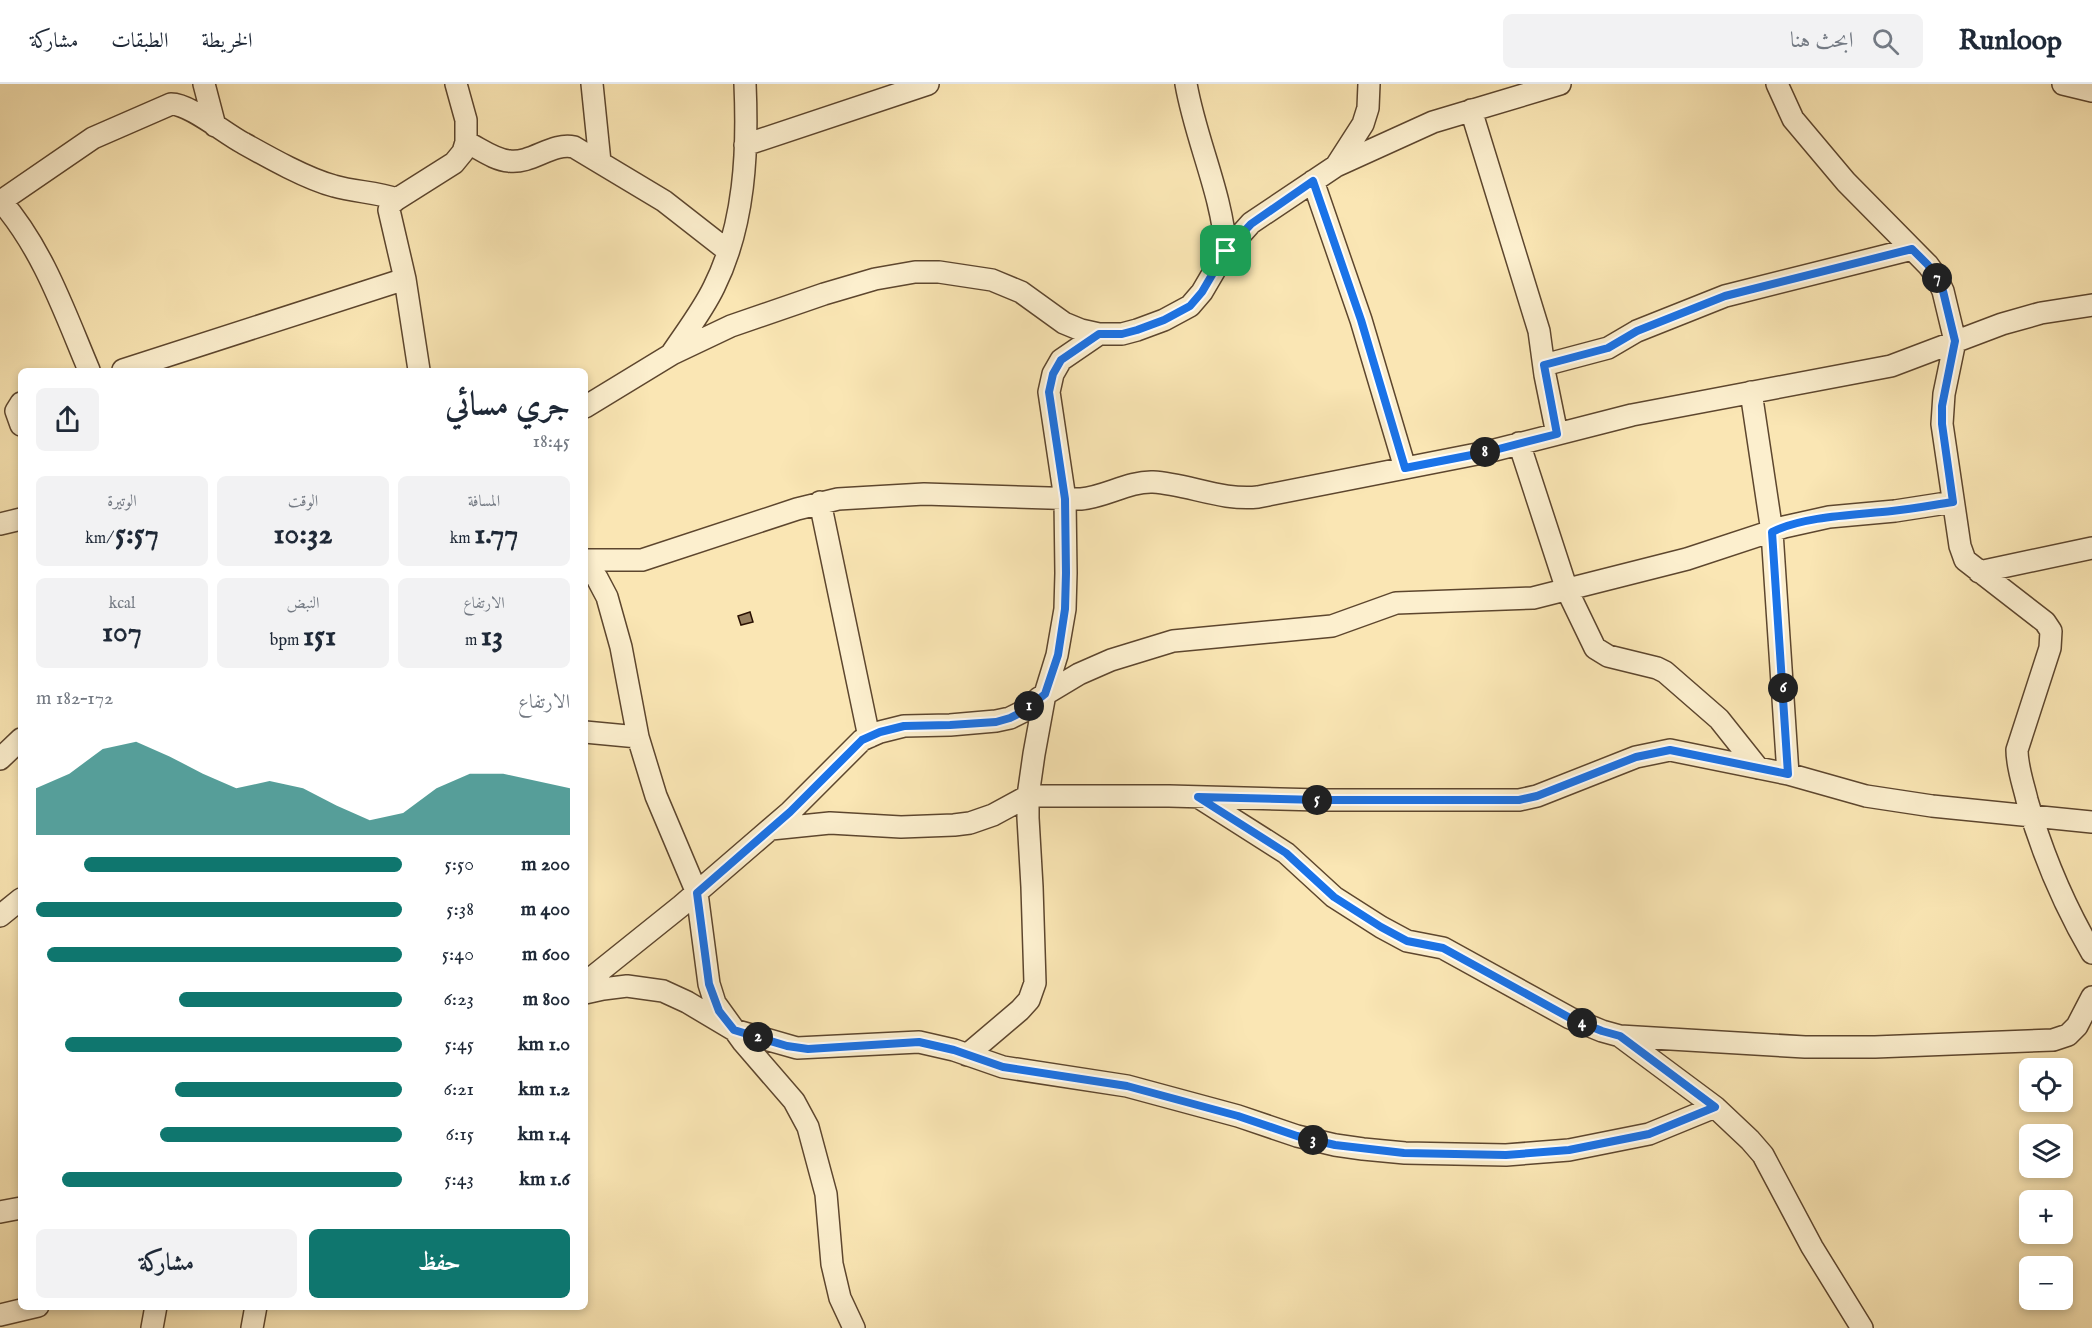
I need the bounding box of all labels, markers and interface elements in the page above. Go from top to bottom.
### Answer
search box [1503,14,1923,68]
text: Runloop [1959,24,2062,59]
icon: search [1869,25,1902,58]
text: ابحث هنا [1790,27,1854,55]
text: مشاركة [30,28,78,55]
text: الطبقات [111,28,168,55]
text: الخريطة [201,28,253,55]
pin [1200,225,1251,276]
icon: arrive [1209,234,1242,267]
pin: 7 [1922,263,1952,293]
text: 7 [1933,268,1941,288]
text: جري مسائي [445,385,570,427]
button: share [36,388,99,451]
text: 18:45 [532,429,570,454]
pin: 8 [1470,437,1500,467]
text: 8 [1482,442,1488,462]
text: الوتيرة [107,492,137,512]
text: الوقت [288,492,318,512]
text: المسافة [468,492,500,512]
text: 5:57 [115,516,159,554]
text: 10:32 [274,516,332,554]
text: 1.77 [474,516,518,554]
text: /km [85,529,115,549]
text: km [450,529,474,549]
text: kcal [109,594,135,614]
text: النبض [287,594,319,614]
text: الارتفاع [463,594,505,614]
text: 107 [102,614,142,652]
text: 151 [303,618,336,656]
text: 13 [481,618,503,656]
text: bpm [270,631,303,651]
text: m [465,631,481,651]
pin: 6 [1768,673,1798,703]
text: 6 [1780,678,1786,698]
text: 172–182 m [36,686,113,711]
text: الارتفاع [518,690,570,715]
pin: 1 [1014,691,1044,721]
text: 1 [1026,696,1032,716]
pin: 5 [1302,785,1332,815]
text: 5 [1314,790,1320,810]
text: 5:50 [444,852,474,877]
text: 200 m [521,852,570,877]
text: 5:38 [446,897,474,922]
text: 400 m [521,897,570,922]
text: 5:40 [442,942,474,967]
text: 600 m [522,942,570,967]
text: 6:23 [443,987,474,1012]
text: 800 m [523,987,570,1012]
pin: 4 [1567,1008,1597,1038]
text: 4 [1578,1013,1586,1033]
pin: 2 [743,1022,773,1052]
text: 2 [754,1027,762,1047]
text: 5:45 [445,1032,474,1057]
text: 1.0 km [518,1032,570,1057]
map controls [2019,1058,2073,1310]
button: locate [2019,1058,2073,1112]
text: 6:21 [443,1077,474,1102]
text: 1.2 km [518,1077,570,1102]
text: 6:15 [446,1122,474,1147]
text: 1.4 km [518,1122,570,1147]
button: layers [2019,1124,2073,1178]
pin: 3 [1298,1125,1328,1155]
text: 3 [1310,1130,1316,1150]
text: 5:43 [444,1167,474,1192]
text: 1.6 km [519,1167,570,1192]
button: + [2019,1190,2073,1244]
button: مشاركة [36,1229,297,1298]
button: حفظ [309,1229,570,1298]
button: − [2019,1256,2073,1310]

